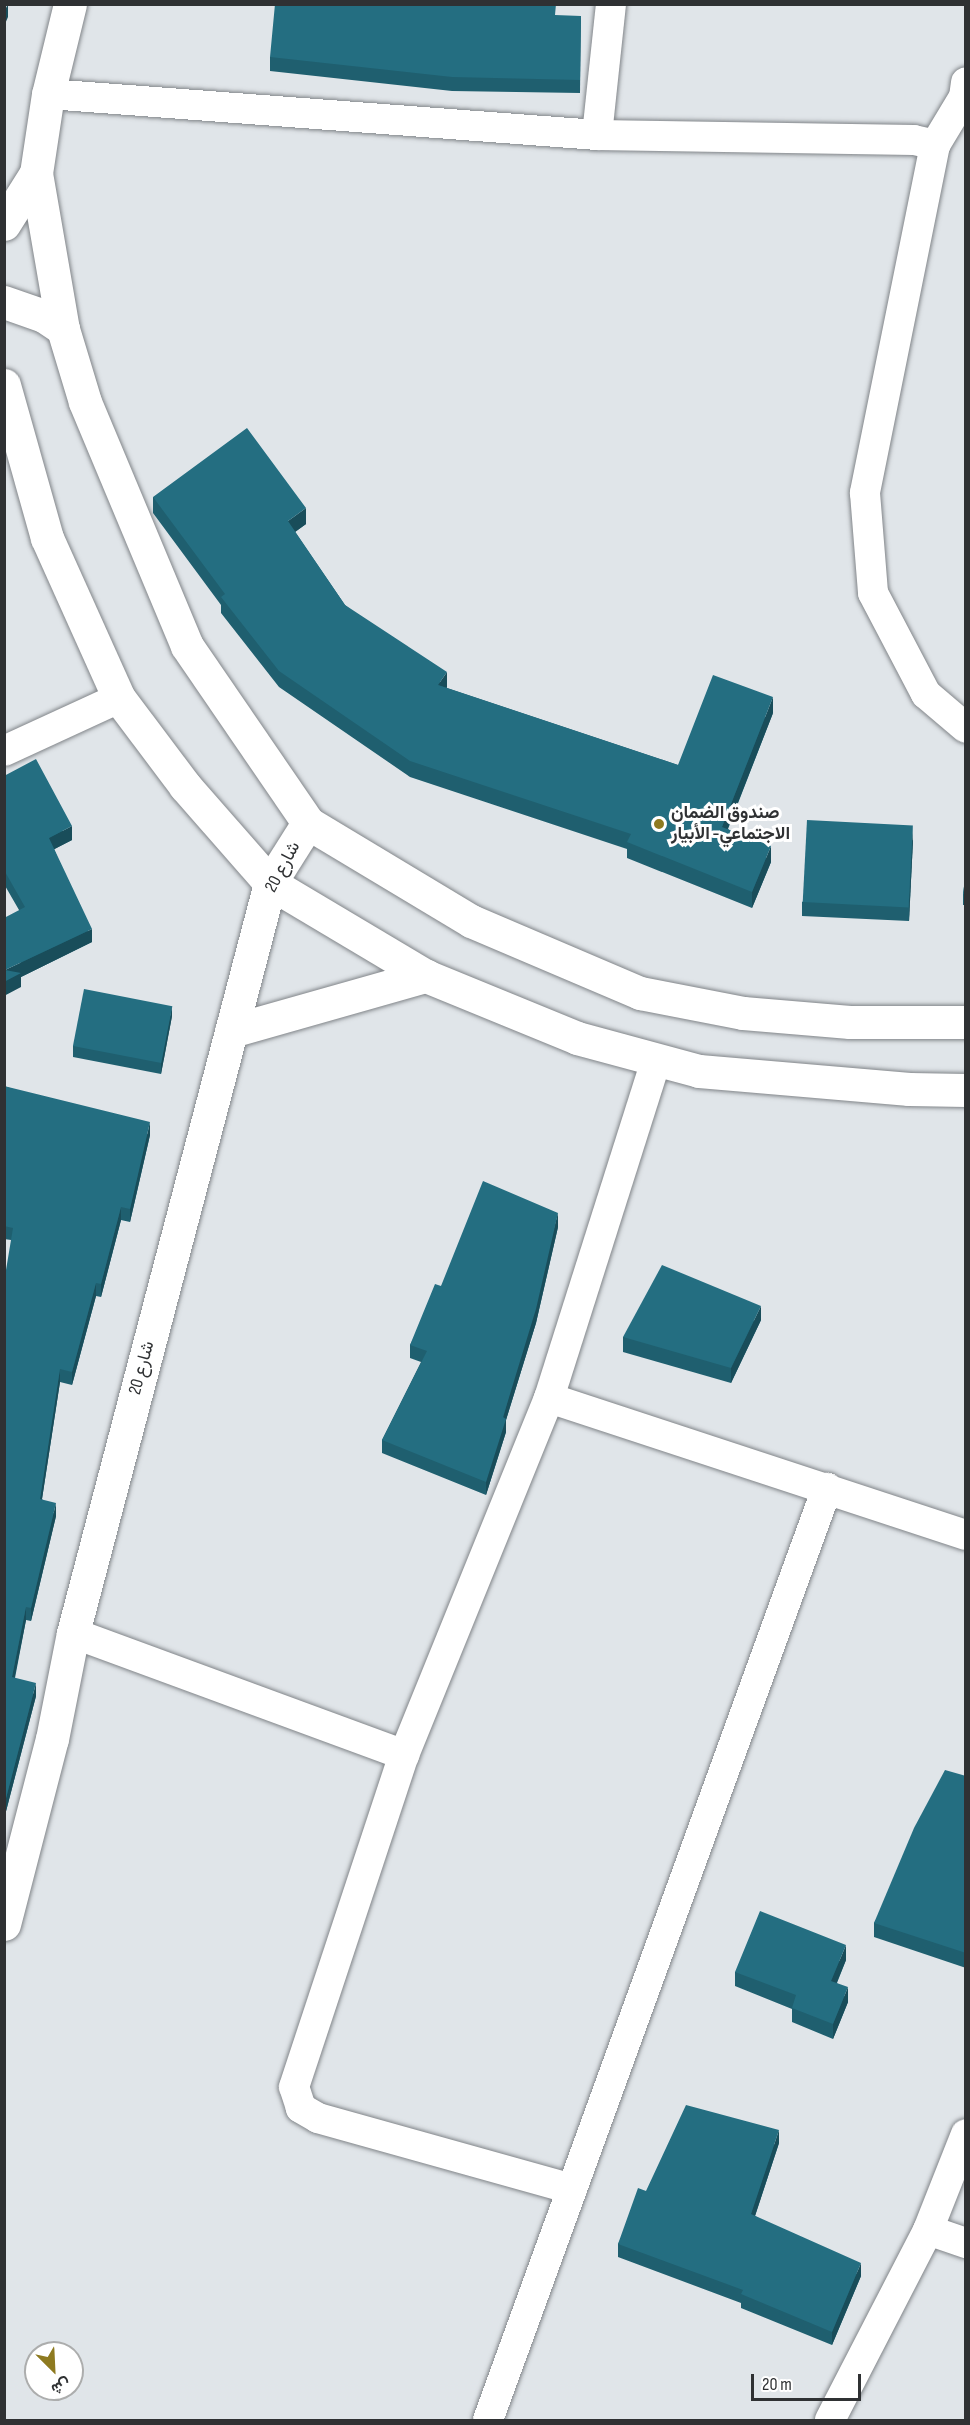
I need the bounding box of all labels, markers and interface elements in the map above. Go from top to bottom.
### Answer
place label: صندوق الضمان الاجتماعي- الأبيار [671,803,790,846]
marker: صندوق الضمان الاجتماعي- الأبيار [652,817,666,831]
street label: شارع 20 [261,838,305,896]
street label: شارع 20 [125,1339,159,1397]
north arrow [24,2341,84,2401]
scale bar [754,2362,864,2400]
text: ش [48,2373,73,2399]
text: 20 m [762,2374,792,2395]

